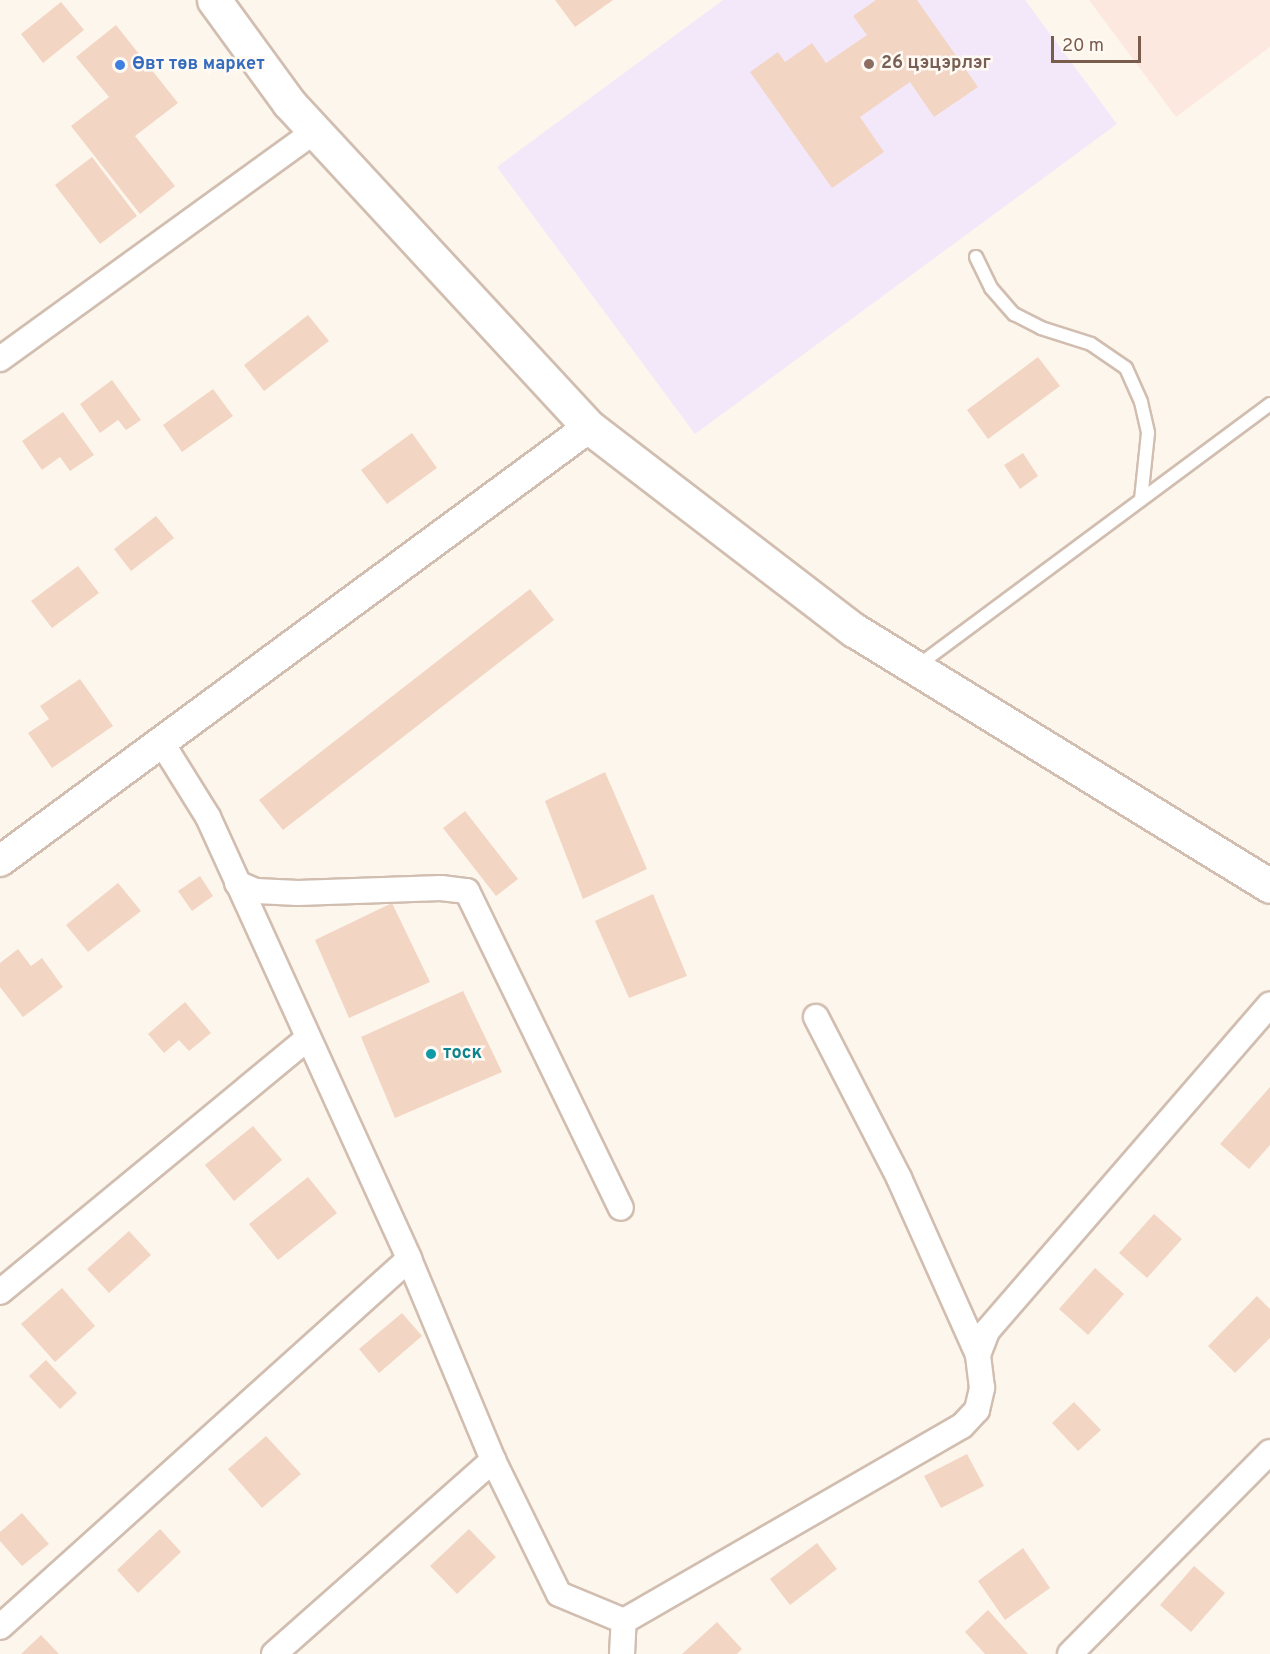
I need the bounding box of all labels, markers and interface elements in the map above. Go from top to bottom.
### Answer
scale bar [1054,24,1144,62]
text: 20 m [1062,35,1104,58]
place label: 26 цэцэрлэг [881,53,991,75]
place label: Өвт төв маркет [132,54,265,76]
marker: 26 цэцэрлэг [862,57,876,71]
marker: Өвт төв маркет [113,58,127,72]
place label: тоск [443,1043,482,1065]
marker: тоск [424,1047,438,1061]

